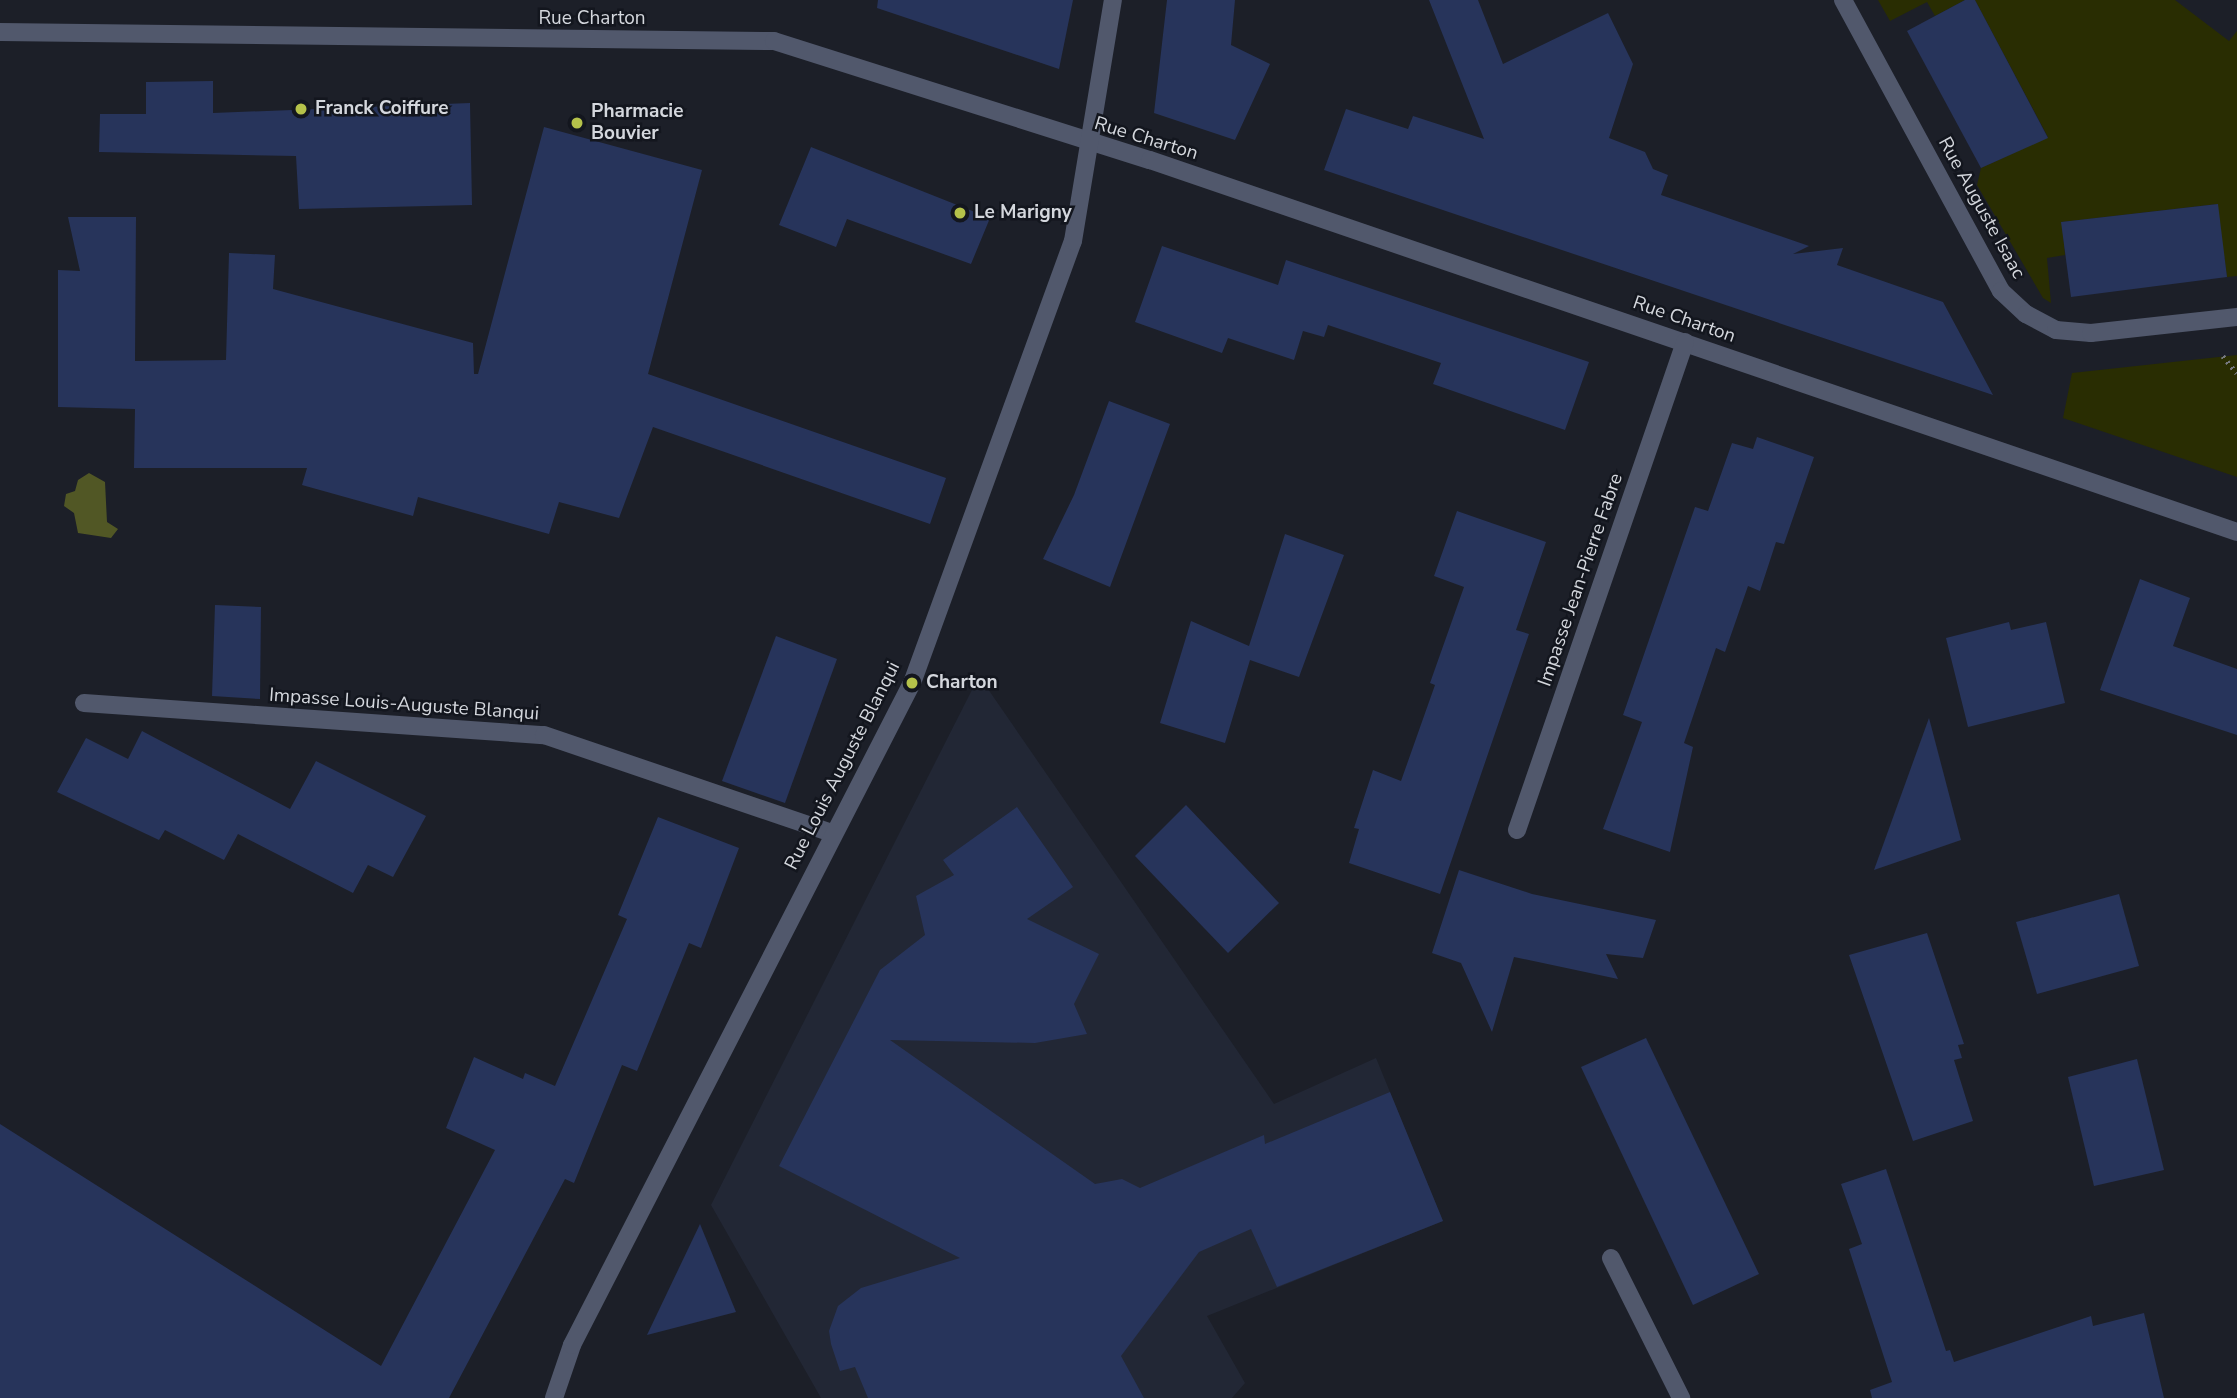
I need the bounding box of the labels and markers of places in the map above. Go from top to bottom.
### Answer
place label: Franck Coiffure [315,98,449,120]
marker: Franck Coiffure [293,101,309,117]
place label: Pharmacie Bouvier [591,101,684,145]
marker: Pharmacie Bouvier [569,115,585,131]
place label: Le Marigny [974,202,1072,224]
marker: Le Marigny [952,205,968,221]
place label: Charton [926,672,998,694]
marker: Charton [904,675,920,691]

